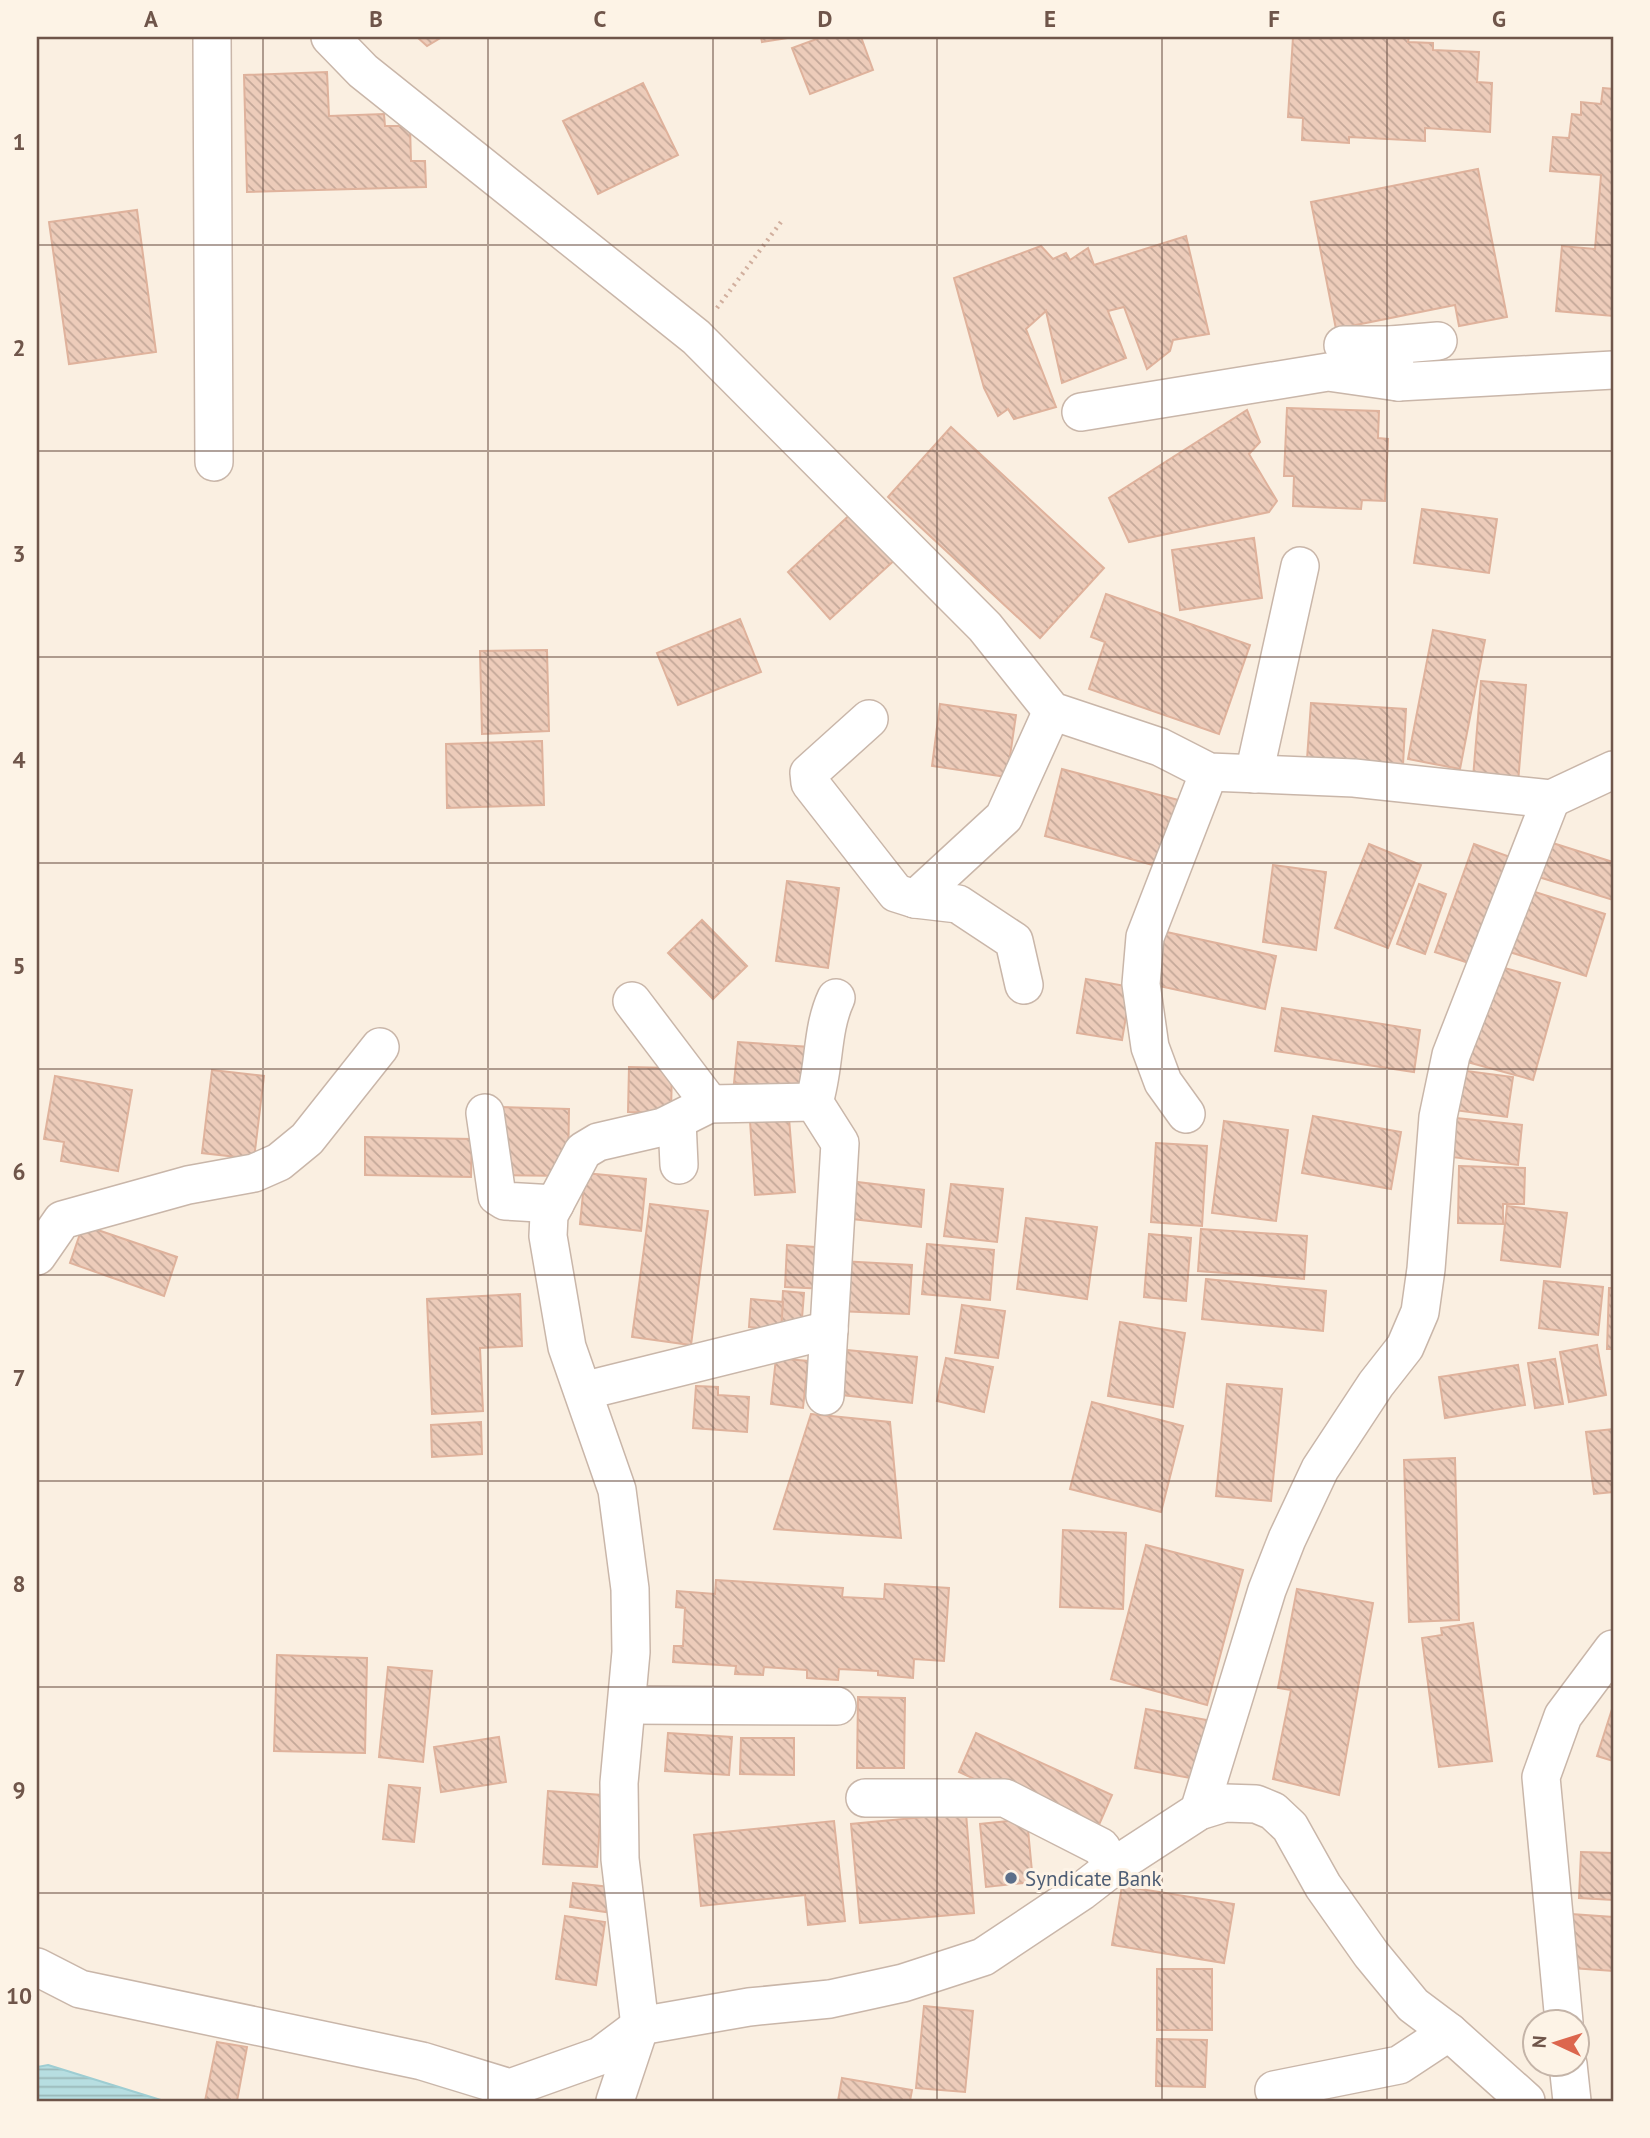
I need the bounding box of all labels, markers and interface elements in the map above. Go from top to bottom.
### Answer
text: A [144,4,158,33]
text: B [369,4,383,33]
text: C [594,4,607,33]
text: D [818,4,832,33]
text: E [1044,4,1056,33]
text: F [1268,4,1280,33]
text: G [1492,4,1506,33]
text: 1 [12,127,26,156]
text: 2 [12,333,26,362]
text: 3 [12,539,26,568]
text: 4 [12,745,26,774]
text: 5 [12,951,26,980]
text: 6 [12,1157,26,1186]
text: 7 [12,1363,26,1392]
text: 8 [12,1569,26,1598]
text: 9 [12,1775,26,1804]
place label: Syndicate Bank [1025,1865,1162,1892]
marker: Syndicate Bank [1003,1870,1019,1886]
text: 10 [6,1981,32,2010]
north arrow [1520,2008,1590,2078]
text: N [1527,2035,1551,2049]

